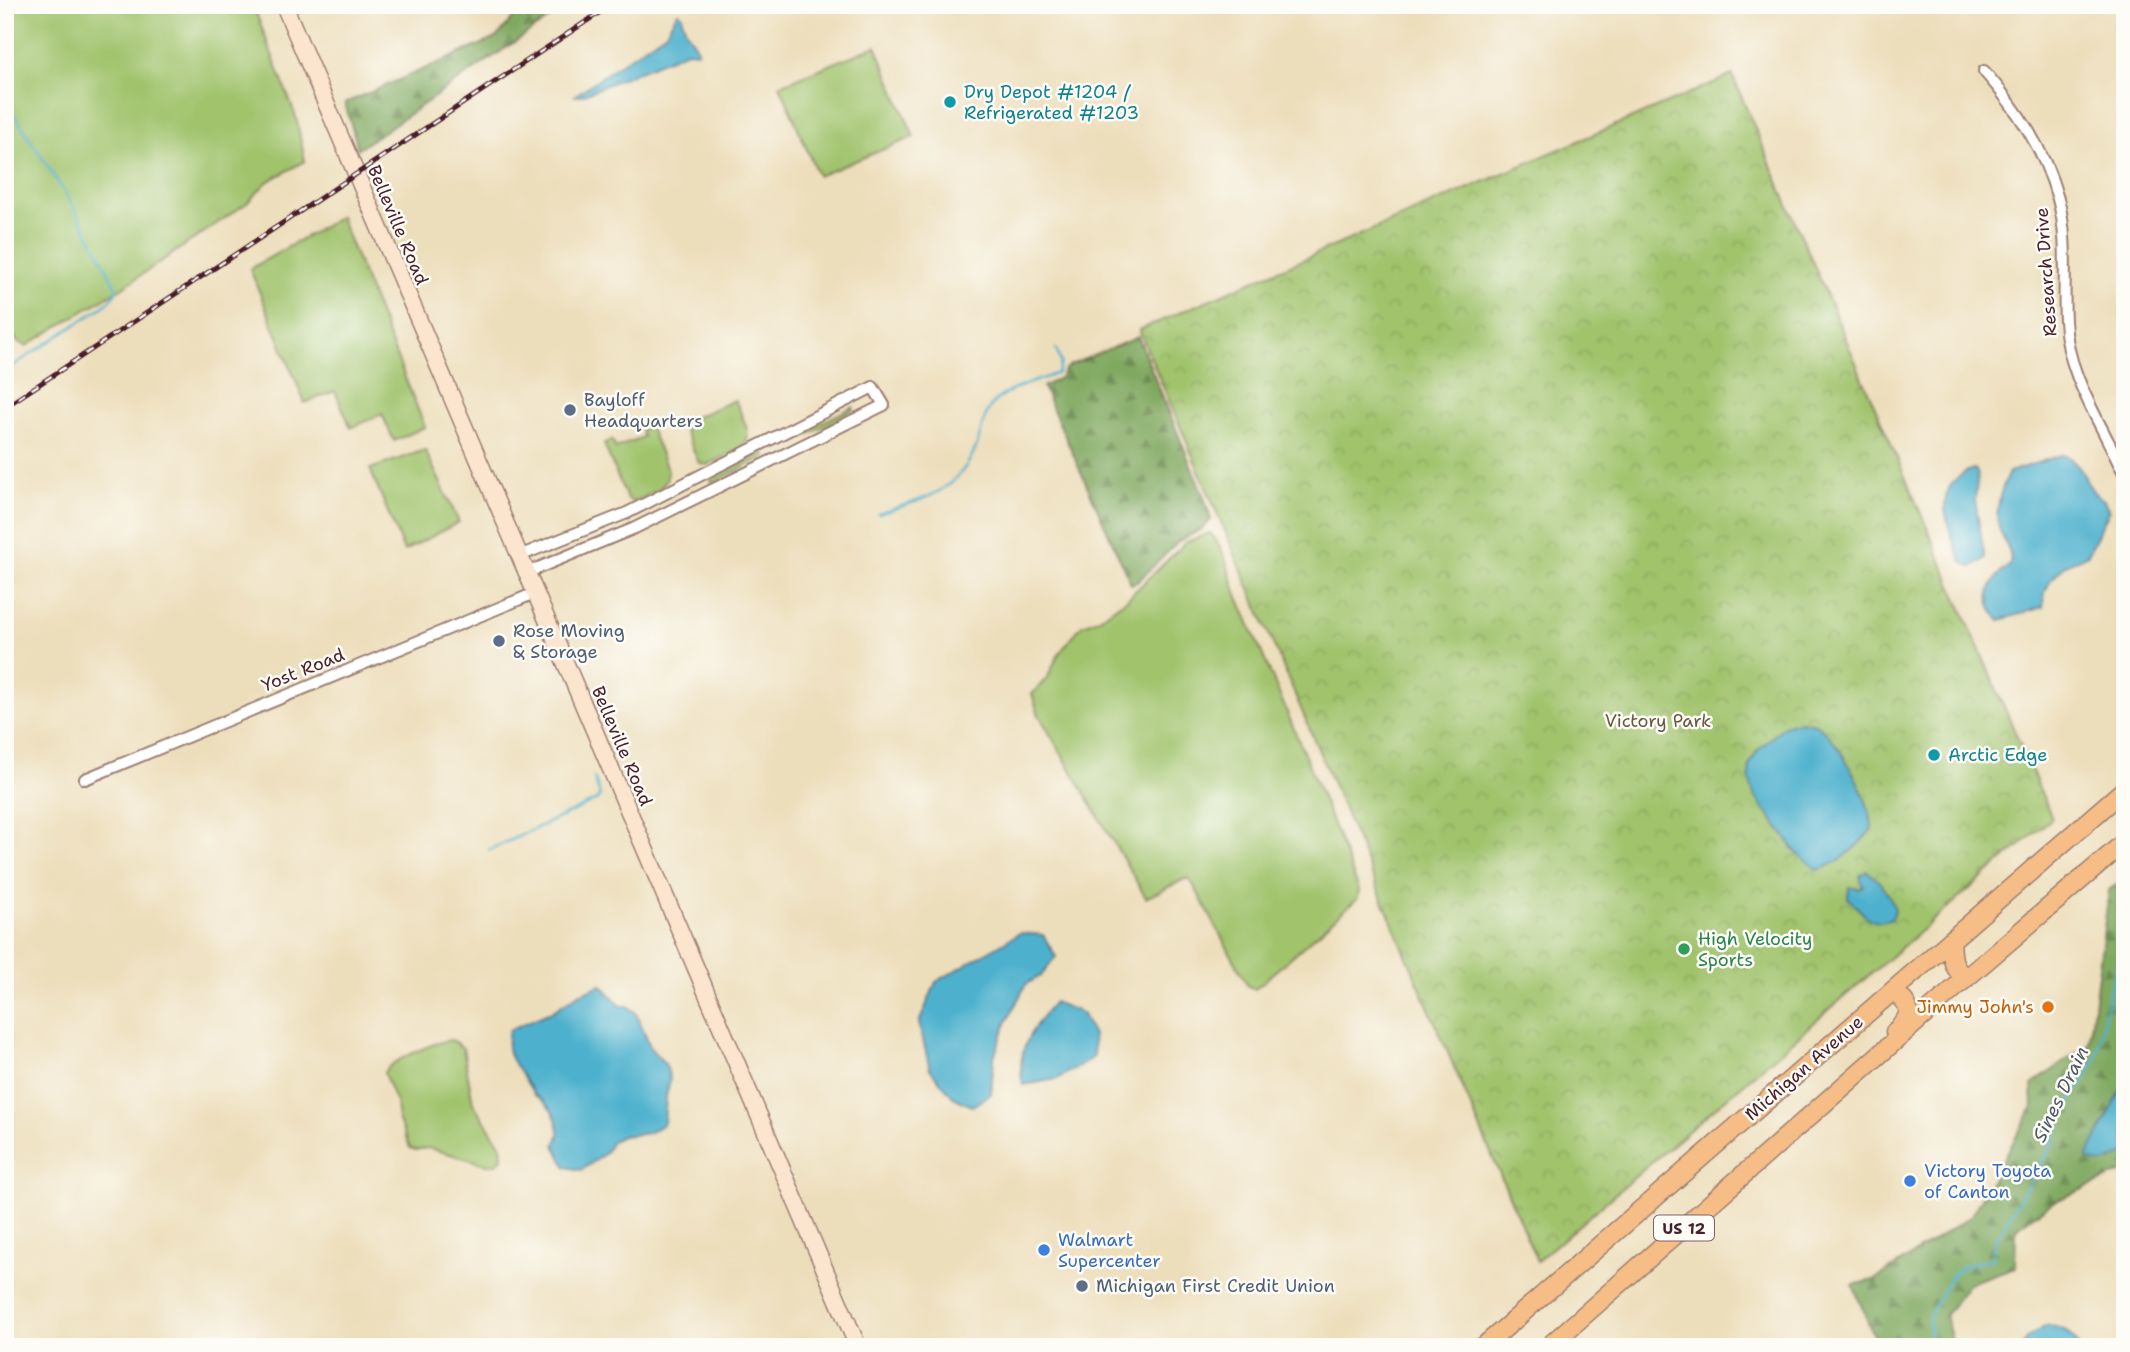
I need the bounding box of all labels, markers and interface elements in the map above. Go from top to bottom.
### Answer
place label: Dry Depot #1204 / Refrigerated #1203 [964,80,1139,125]
marker: Dry Depot #1204 / Refrigerated #1203 [942,94,958,110]
street label: Belleville Road [362,162,434,288]
street label: Research Drive [2030,207,2062,337]
place label: Bayloff Headquarters [584,388,703,433]
marker: Bayloff Headquarters [562,402,578,418]
place label: Rose Moving & Storage [513,619,625,664]
marker: Rose Moving & Storage [491,633,507,649]
street label: Yost Road [258,642,348,698]
street label: Belleville Road [586,683,658,809]
park label: Victory Park [1605,709,1711,733]
place label: Arctic Edge [1948,743,2047,767]
marker: Arctic Edge [1926,747,1942,763]
place label: High Velocity Sports [1698,927,1812,972]
marker: High Velocity Sports [1676,941,1692,957]
place label: Jimmy John's [1916,995,2034,1019]
marker: Jimmy John's [2040,999,2056,1015]
street label: Michigan Avenue [1740,1010,1868,1126]
water label: Sines Drain [2027,1042,2094,1146]
place label: Victory Toyota of Canton [1924,1159,2051,1204]
marker: Victory Toyota of Canton [1902,1173,1918,1189]
road number: US 12 [1654,1216,1714,1240]
place label: Walmart Supercenter [1058,1228,1161,1273]
marker: Walmart Supercenter [1036,1242,1052,1258]
place label: Michigan First Credit Union [1096,1274,1335,1298]
marker: Michigan First Credit Union [1074,1278,1090,1294]

